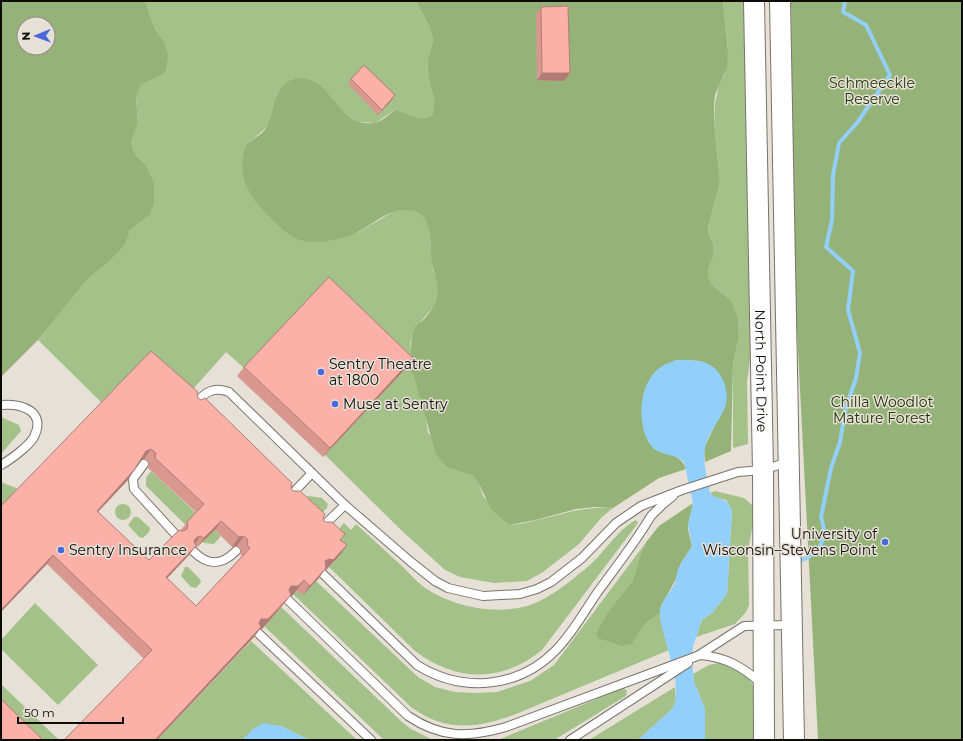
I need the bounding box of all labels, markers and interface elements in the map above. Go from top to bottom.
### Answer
north arrow [16,16,56,56]
text: N [19,32,33,41]
park label: Schmeeckle Reserve [829,74,915,108]
street label: North Point Drive [751,309,771,433]
place label: Sentry Theatre at 1800 [329,355,432,389]
marker: Sentry Theatre at 1800 [316,367,326,377]
park label: Chilla Woodlot Mature Forest [831,393,934,427]
place label: Muse at Sentry [343,395,448,413]
marker: Muse at Sentry [330,399,340,409]
place label: University of Wisconsin–Stevens Point [703,525,878,559]
marker: University of Wisconsin–Stevens Point [880,537,890,547]
place label: Sentry Insurance [69,541,187,559]
marker: Sentry Insurance [56,545,66,555]
scale bar [18,699,123,725]
text: 50 m [24,705,55,720]

